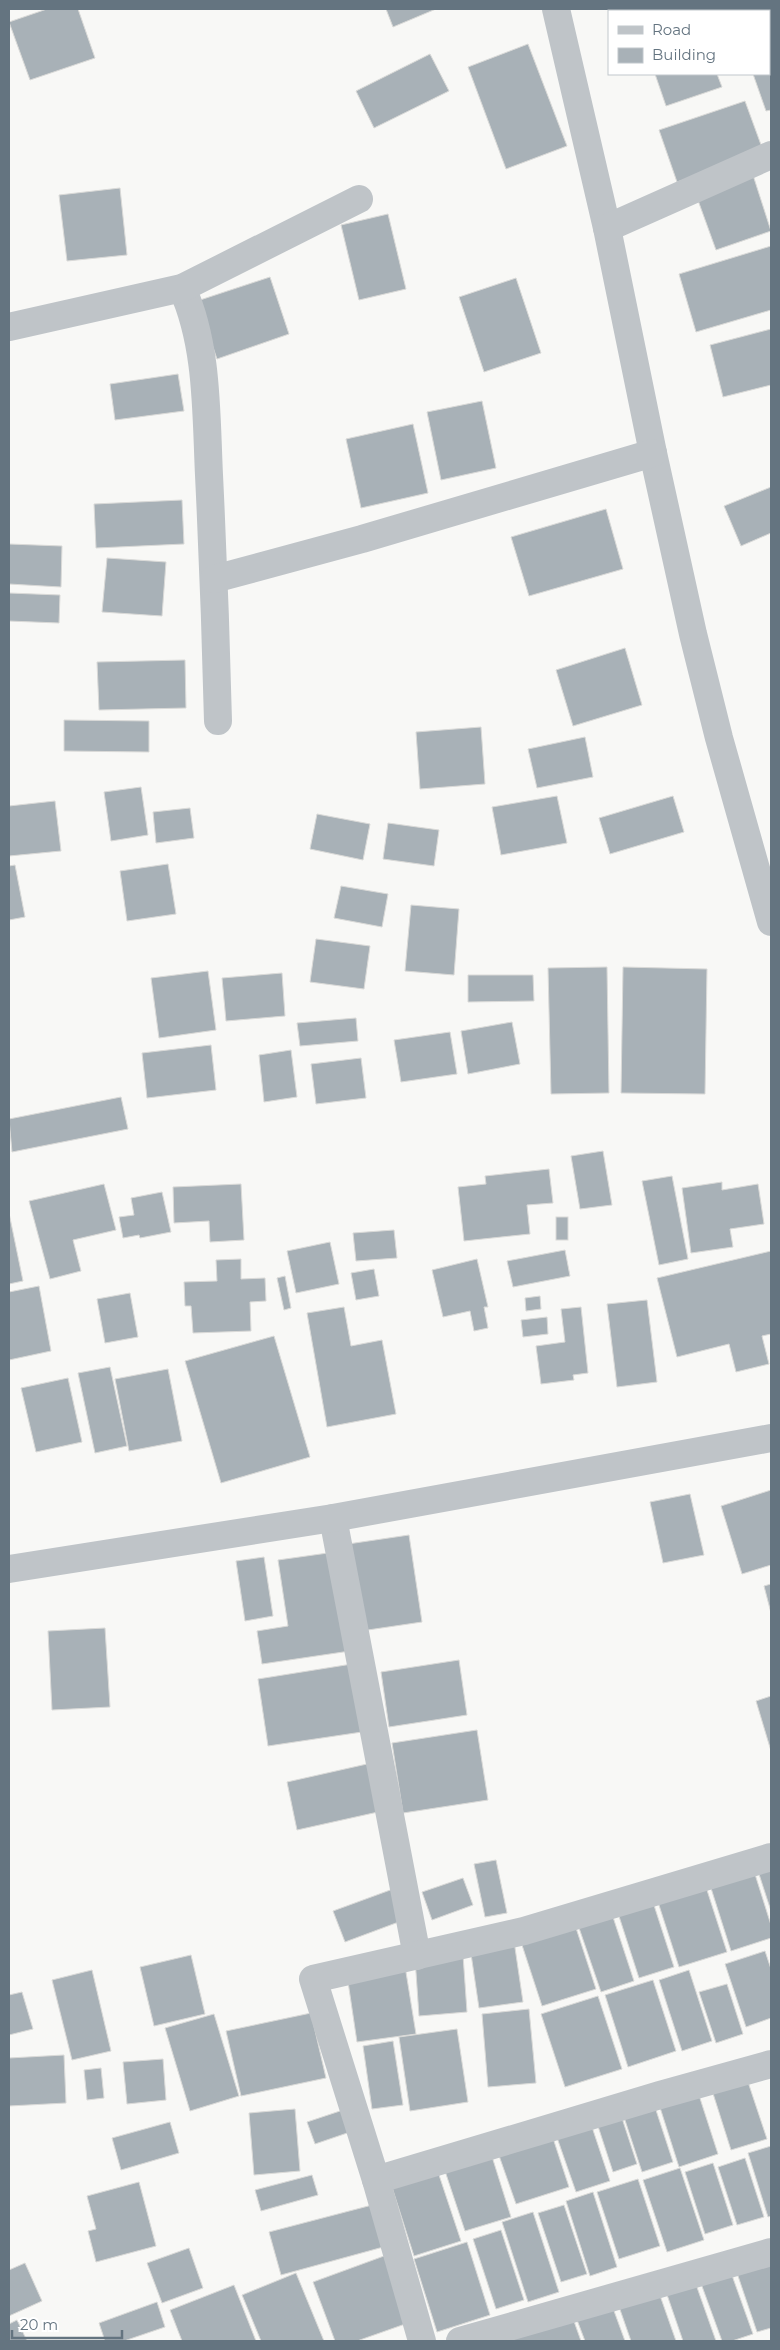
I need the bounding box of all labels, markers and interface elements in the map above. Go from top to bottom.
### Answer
legend [608,10,770,75]
text: Road [652,20,691,39]
text: Building [652,45,716,64]
scale bar [12,2308,122,2340]
text: 20 m [20,2315,58,2334]

